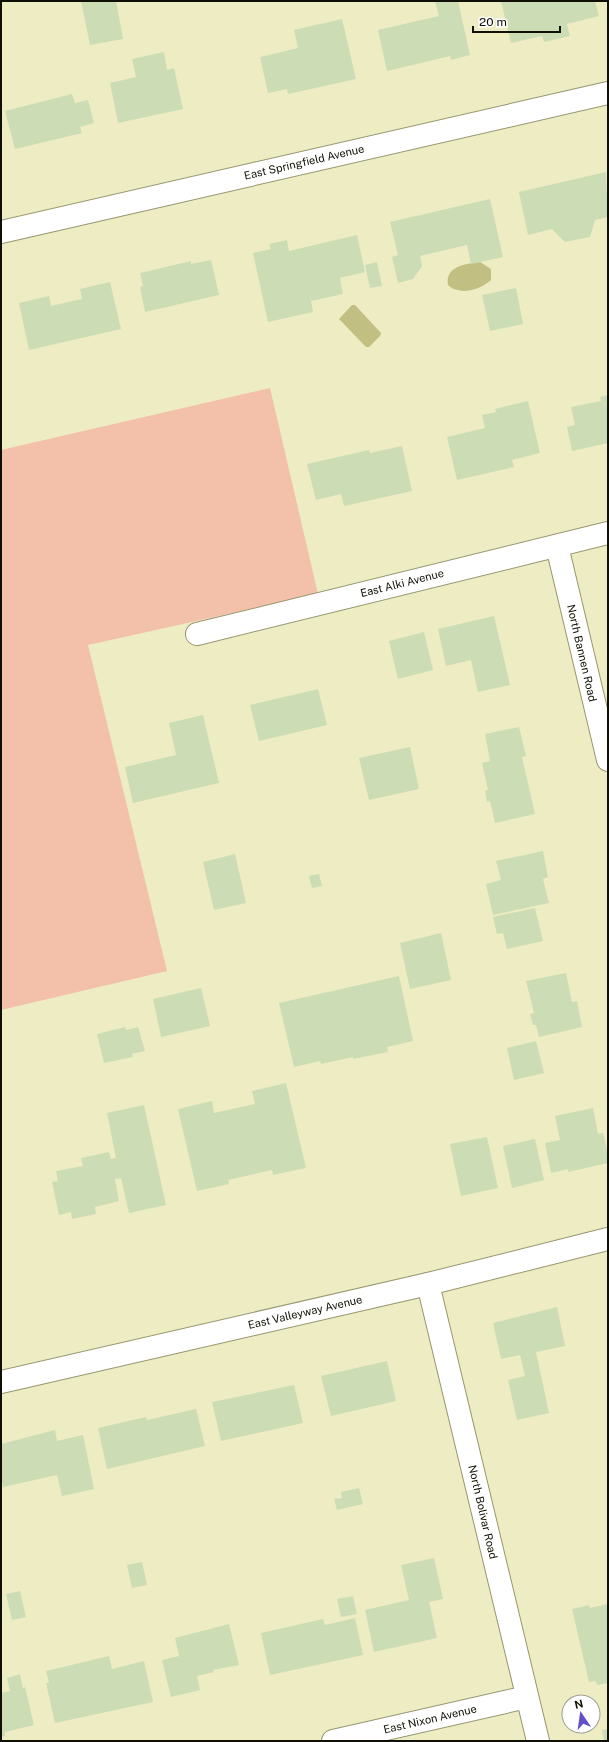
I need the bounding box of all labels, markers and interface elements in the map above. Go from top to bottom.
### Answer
scale bar [473,8,560,34]
text: 20 m [479,15,507,29]
street label: East Springfield Avenue [243,142,365,182]
street label: East Alki Avenue [359,567,445,599]
street label: North Bannen Road [565,603,599,703]
street label: East Valleyway Avenue [247,1293,363,1331]
street label: North Bolivar Road [466,1464,500,1560]
north arrow [561,1694,601,1734]
text: N [573,1697,584,1711]
street label: East Nixon Avenue [382,1702,478,1736]

